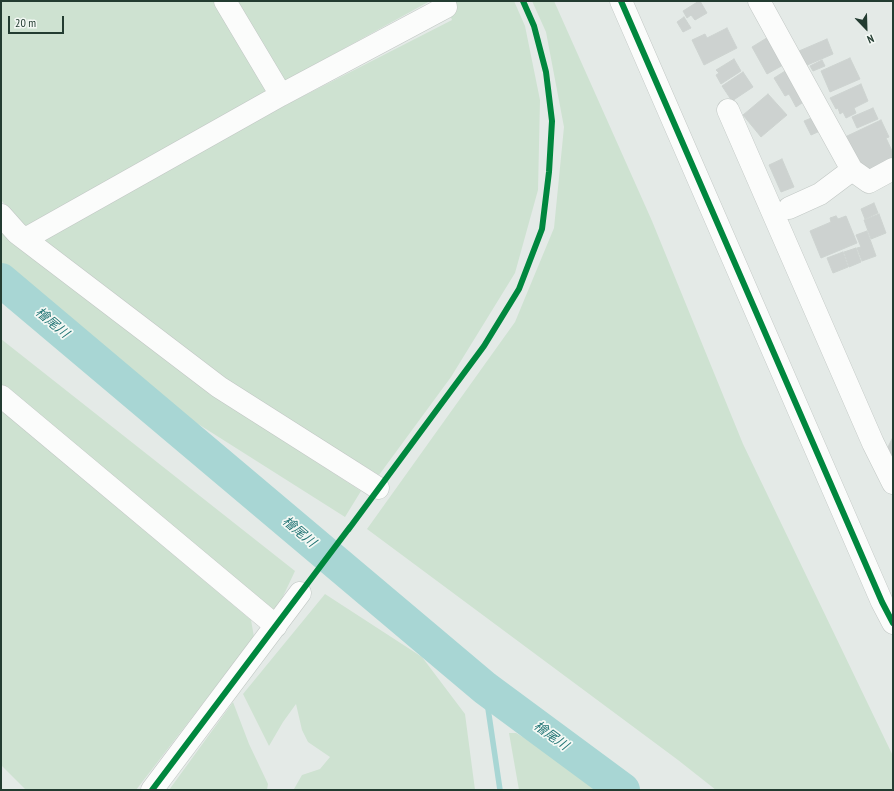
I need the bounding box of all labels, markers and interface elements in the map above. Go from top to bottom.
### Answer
scale bar [10,8,66,34]
north arrow [846,8,886,48]
text: 20 m [15,15,36,30]
text: N [865,31,876,47]
water label: 檜尾川 [32,304,72,342]
water label: 檜尾川 [279,513,319,551]
water label: 檜尾川 [531,718,571,754]

